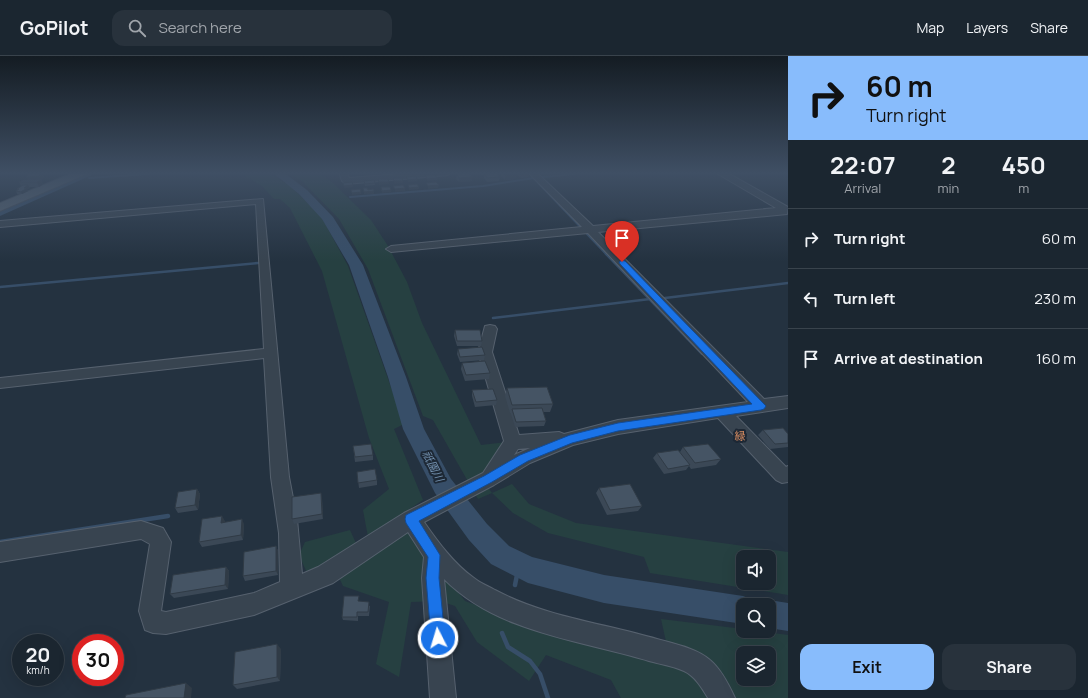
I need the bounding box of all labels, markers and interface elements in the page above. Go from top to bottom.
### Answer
search box [112,10,392,46]
text: GoPilot [20,15,88,41]
icon: search [126,17,148,39]
text: Search here [158,17,242,38]
text: Map [916,18,944,37]
text: Layers [966,18,1008,37]
text: Share [1030,18,1068,37]
text: 60 m [866,67,933,105]
icon: right [800,72,852,124]
text: Turn right [866,103,947,127]
text: 22:07 [830,148,895,181]
text: 2 [941,148,956,181]
text: 450 [1001,148,1046,181]
text: Arrival [844,179,881,197]
text: min [938,179,959,197]
text: m [1018,179,1029,197]
pin [605,221,639,262]
icon: arrive [611,227,633,249]
icon: right [800,228,822,250]
text: Turn right [834,228,905,249]
text: 60 m [1042,228,1076,249]
icon: left [800,288,822,310]
text: Turn left [834,288,896,309]
text: 230 m [1034,288,1076,309]
icon: arrive [800,348,822,370]
text: Arrive at destination [834,348,983,369]
text: 160 m [1036,348,1076,369]
district label: 緑 [735,428,746,443]
water label: 祇園川 [419,448,448,485]
map controls [736,550,776,686]
button: sound [736,550,776,590]
button: search [736,598,776,638]
position arrow [417,617,459,659]
speed limit sign: 30 [72,634,124,686]
text: 20 [25,641,51,668]
button: Exit [800,644,934,690]
button: Share [942,644,1076,690]
button: layers [736,646,776,686]
text: km/h [26,663,50,677]

